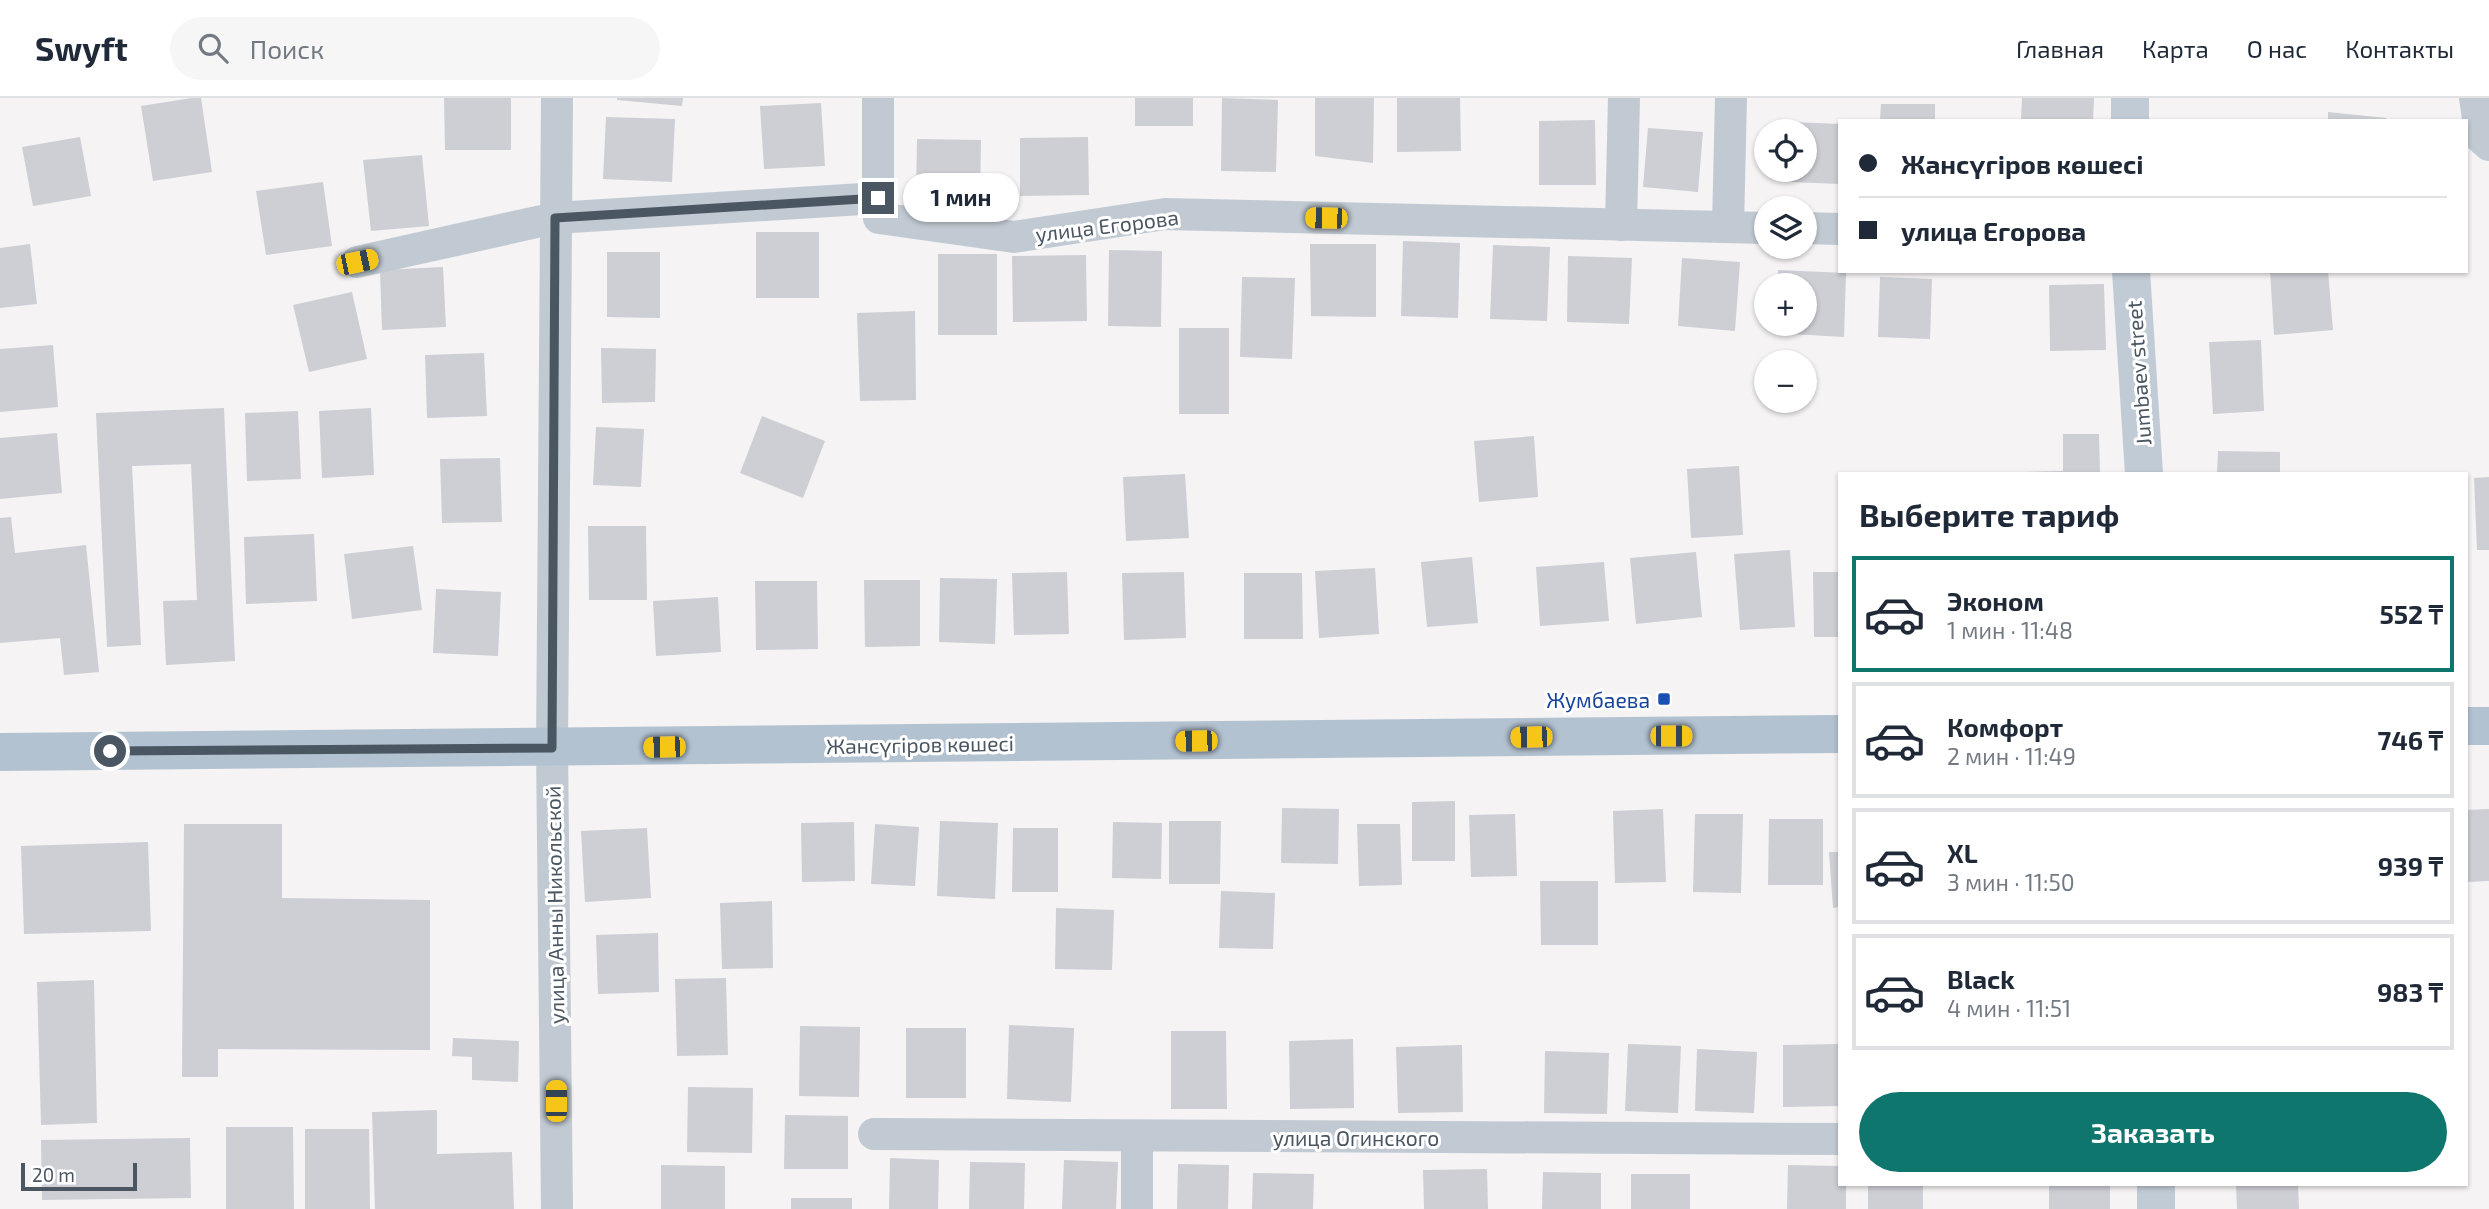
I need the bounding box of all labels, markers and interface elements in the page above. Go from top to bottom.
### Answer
search box [170,17,660,80]
text: Swyft [35,28,128,68]
icon: search [194,29,232,67]
text: Поиск [250,33,324,64]
text: Главная [2016,34,2104,63]
text: Карта [2142,34,2209,63]
text: О нас [2247,34,2307,63]
text: Контакты [2345,34,2454,63]
map controls [1754,119,1817,413]
button: locate [1754,119,1817,182]
text: Жансүгіров көшесі [1901,148,2143,179]
callout: 1 мин [903,174,1018,222]
route end [862,182,894,214]
text: 1 мин [931,183,991,211]
button: layers [1754,196,1817,259]
street label: улица Егорова [1034,204,1180,247]
car [1305,207,1348,229]
text: улица Егорова [1901,215,2086,246]
car [335,247,380,277]
button: + [1754,273,1817,336]
street label: Jumbaev street [2120,300,2156,446]
button: − [1754,350,1817,413]
text: Выберите тариф [1859,495,2119,533]
icon: car [1863,583,1926,646]
text: Эконом [1947,585,2044,616]
text: 552 ₸ [2379,598,2443,629]
text: 1 мин · 11:48 [1947,616,2073,644]
place label: Жумбаева [1546,687,1650,713]
marker: Жумбаева [1656,691,1672,707]
icon: car [1863,709,1926,772]
text: Комфорт [1947,711,2063,742]
text: 746 ₸ [2378,724,2443,755]
car [1510,726,1553,748]
car [1651,726,1693,747]
street label: Жансүгіров көшесі [826,730,1014,758]
car [1175,730,1218,752]
route start [94,735,126,767]
car [643,736,686,758]
text: 2 мин · 11:49 [1947,742,2076,770]
street label: улица Анны Никольской [539,786,570,1024]
icon: car [1863,835,1926,898]
text: XL [1947,837,1978,868]
text: 939 ₸ [2378,850,2443,881]
text: 3 мин · 11:50 [1947,868,2075,896]
icon: car [1863,961,1926,1024]
text: Black [1947,963,2015,994]
text: 983 ₸ [2377,976,2443,1007]
text: 4 мин · 11:51 [1947,994,2071,1022]
car [546,1080,567,1122]
button: Заказать [1859,1092,2447,1172]
street label: улица Огинского [1273,1125,1439,1151]
scale bar [21,1160,136,1192]
text: 20 m [32,1163,75,1186]

